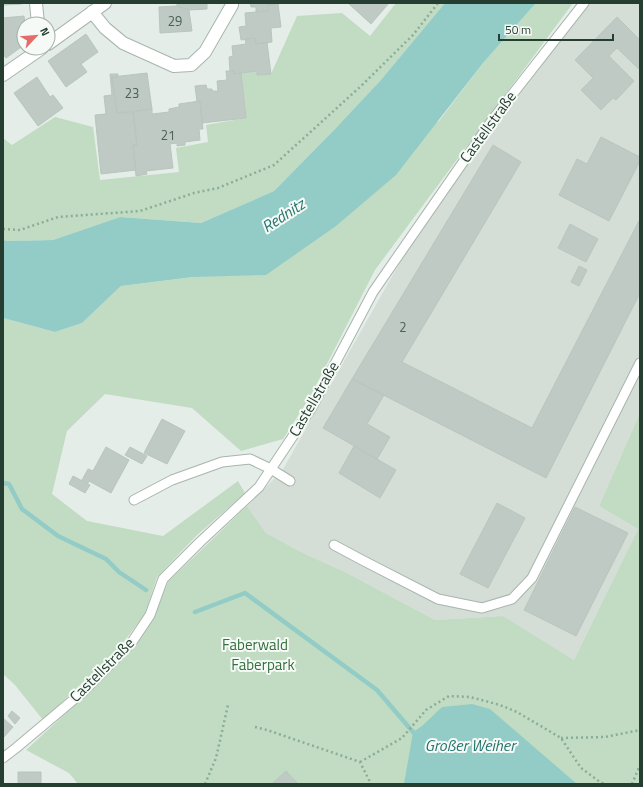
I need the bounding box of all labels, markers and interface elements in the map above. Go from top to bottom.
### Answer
house number: 29 [168,11,182,31]
north arrow [16,16,56,56]
scale bar [499,16,613,42]
text: 50 m [505,20,531,39]
text: N [36,25,54,39]
house number: 23 [125,83,139,103]
street label: Castellstraße [454,86,521,167]
house number: 21 [161,125,175,145]
water label: Rednitz [257,191,310,238]
house number: 2 [399,317,407,337]
street label: Castellstraße [283,357,344,441]
street label: Castellstraße [64,632,139,707]
park label: Faberwald [222,633,288,656]
park label: Faberpark [231,653,295,676]
water label: Großer Weiher [425,733,517,757]

